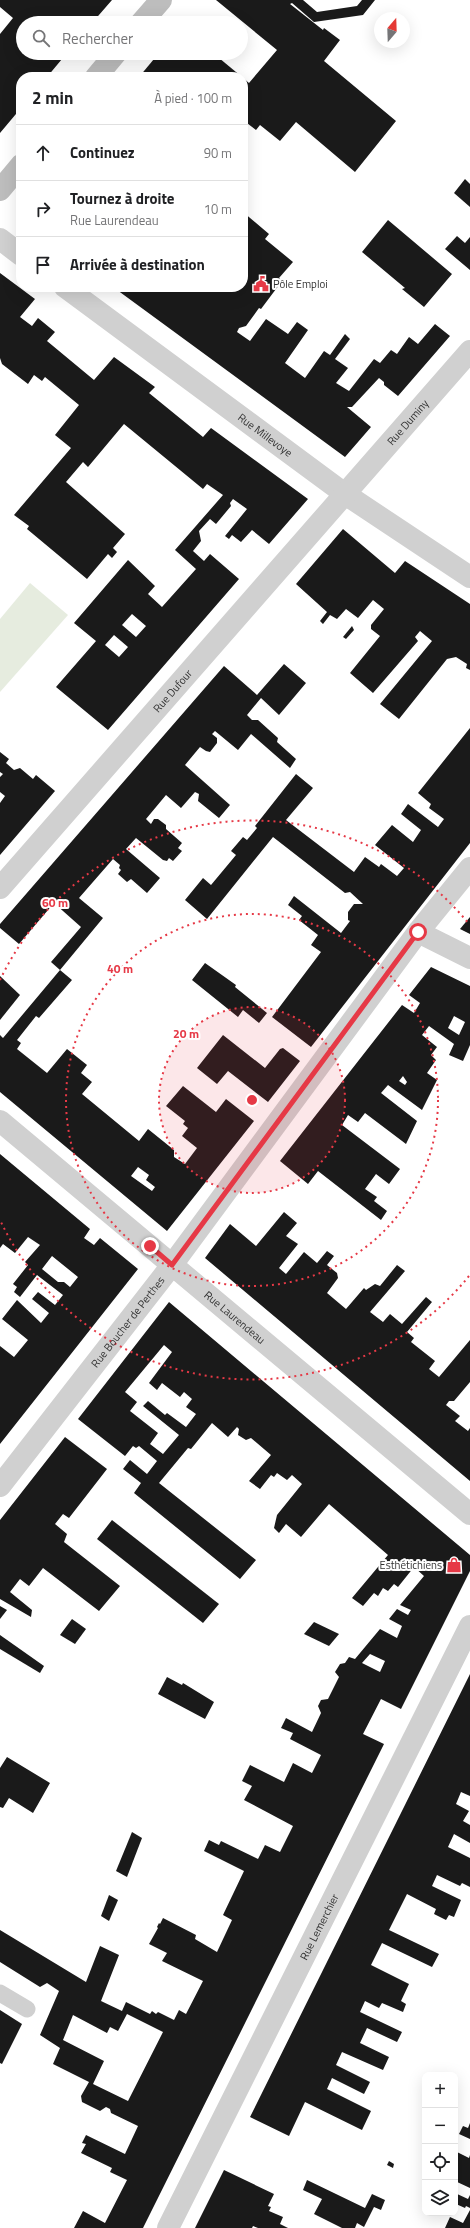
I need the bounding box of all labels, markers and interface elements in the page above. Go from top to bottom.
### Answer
north arrow [374,12,410,48]
search box [16,16,248,60]
icon: search [30,27,52,49]
text: Rechercher [62,27,133,50]
text: 2 min [32,85,73,111]
text: À pied · 100 m [154,88,232,108]
text: Continuez [70,141,135,164]
icon: ahead [32,142,54,164]
text: 90 m [204,143,232,163]
text: Tournez à droite [70,187,175,210]
icon: right [32,198,54,220]
text: 10 m [204,199,232,219]
text: Rue Laurendeau [70,210,159,230]
text: Arrivée à destination [70,253,205,276]
icon: arrive [32,254,54,276]
public building icon: Pôle Emploi [252,275,270,293]
place label: Pôle Emploi [273,276,328,292]
street label: Rue Duminy [383,395,433,449]
street label: Rue Millevoye [235,409,296,461]
street label: Rue Dufour [149,666,196,716]
text: 60 m [42,893,68,912]
route start [409,923,427,941]
text: 40 m [107,959,133,978]
text: 20 m [173,1024,199,1043]
centre of rings [245,1093,259,1107]
route end [141,1237,159,1255]
street label: Rue Boucher de Perthes [87,1273,168,1371]
street label: Rue Laurendeau [201,1287,269,1348]
shop icon: Esthétichiens [445,1556,463,1574]
place label: Esthétichiens [380,1557,442,1573]
street label: Rue Lemerchier [296,1891,343,1963]
map controls [422,2072,458,2216]
button: + [422,2072,458,2108]
button: − [422,2108,458,2144]
button: locate [422,2144,458,2180]
button: layers [422,2180,458,2216]

